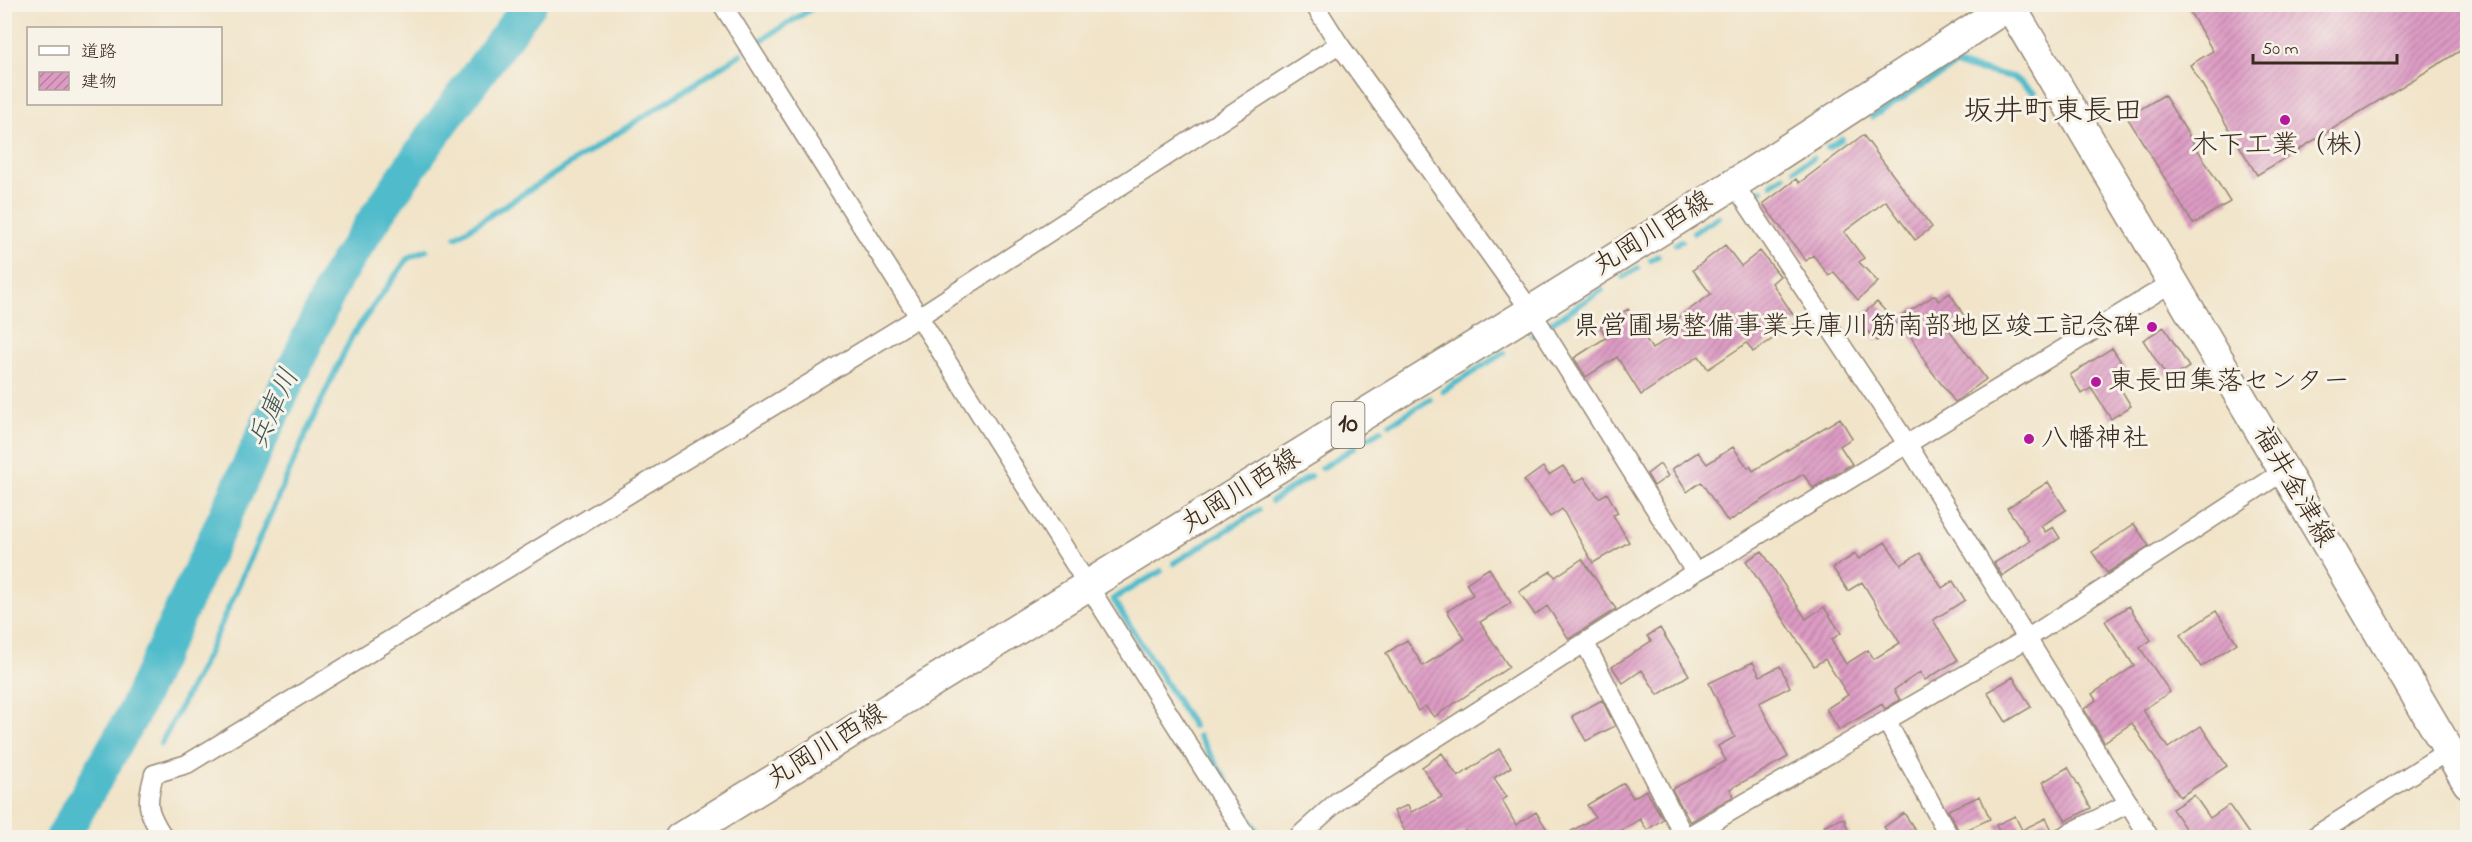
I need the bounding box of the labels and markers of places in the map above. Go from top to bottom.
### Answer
marker: 木下工業（株） [2278,113,2292,127]
place label: 木下工業（株） [2191,127,2380,166]
place label: 県営圃場整備事業兵庫川筋南部地区竣工記念碑 [1573,308,2140,347]
marker: 県営圃場整備事業兵庫川筋南部地区竣工記念碑 [2145,320,2159,334]
place label: 東長田集落センター [2108,363,2350,402]
marker: 東長田集落センター [2089,375,2103,389]
place label: 八幡神社 [2041,420,2149,459]
marker: 八幡神社 [2022,432,2036,446]

